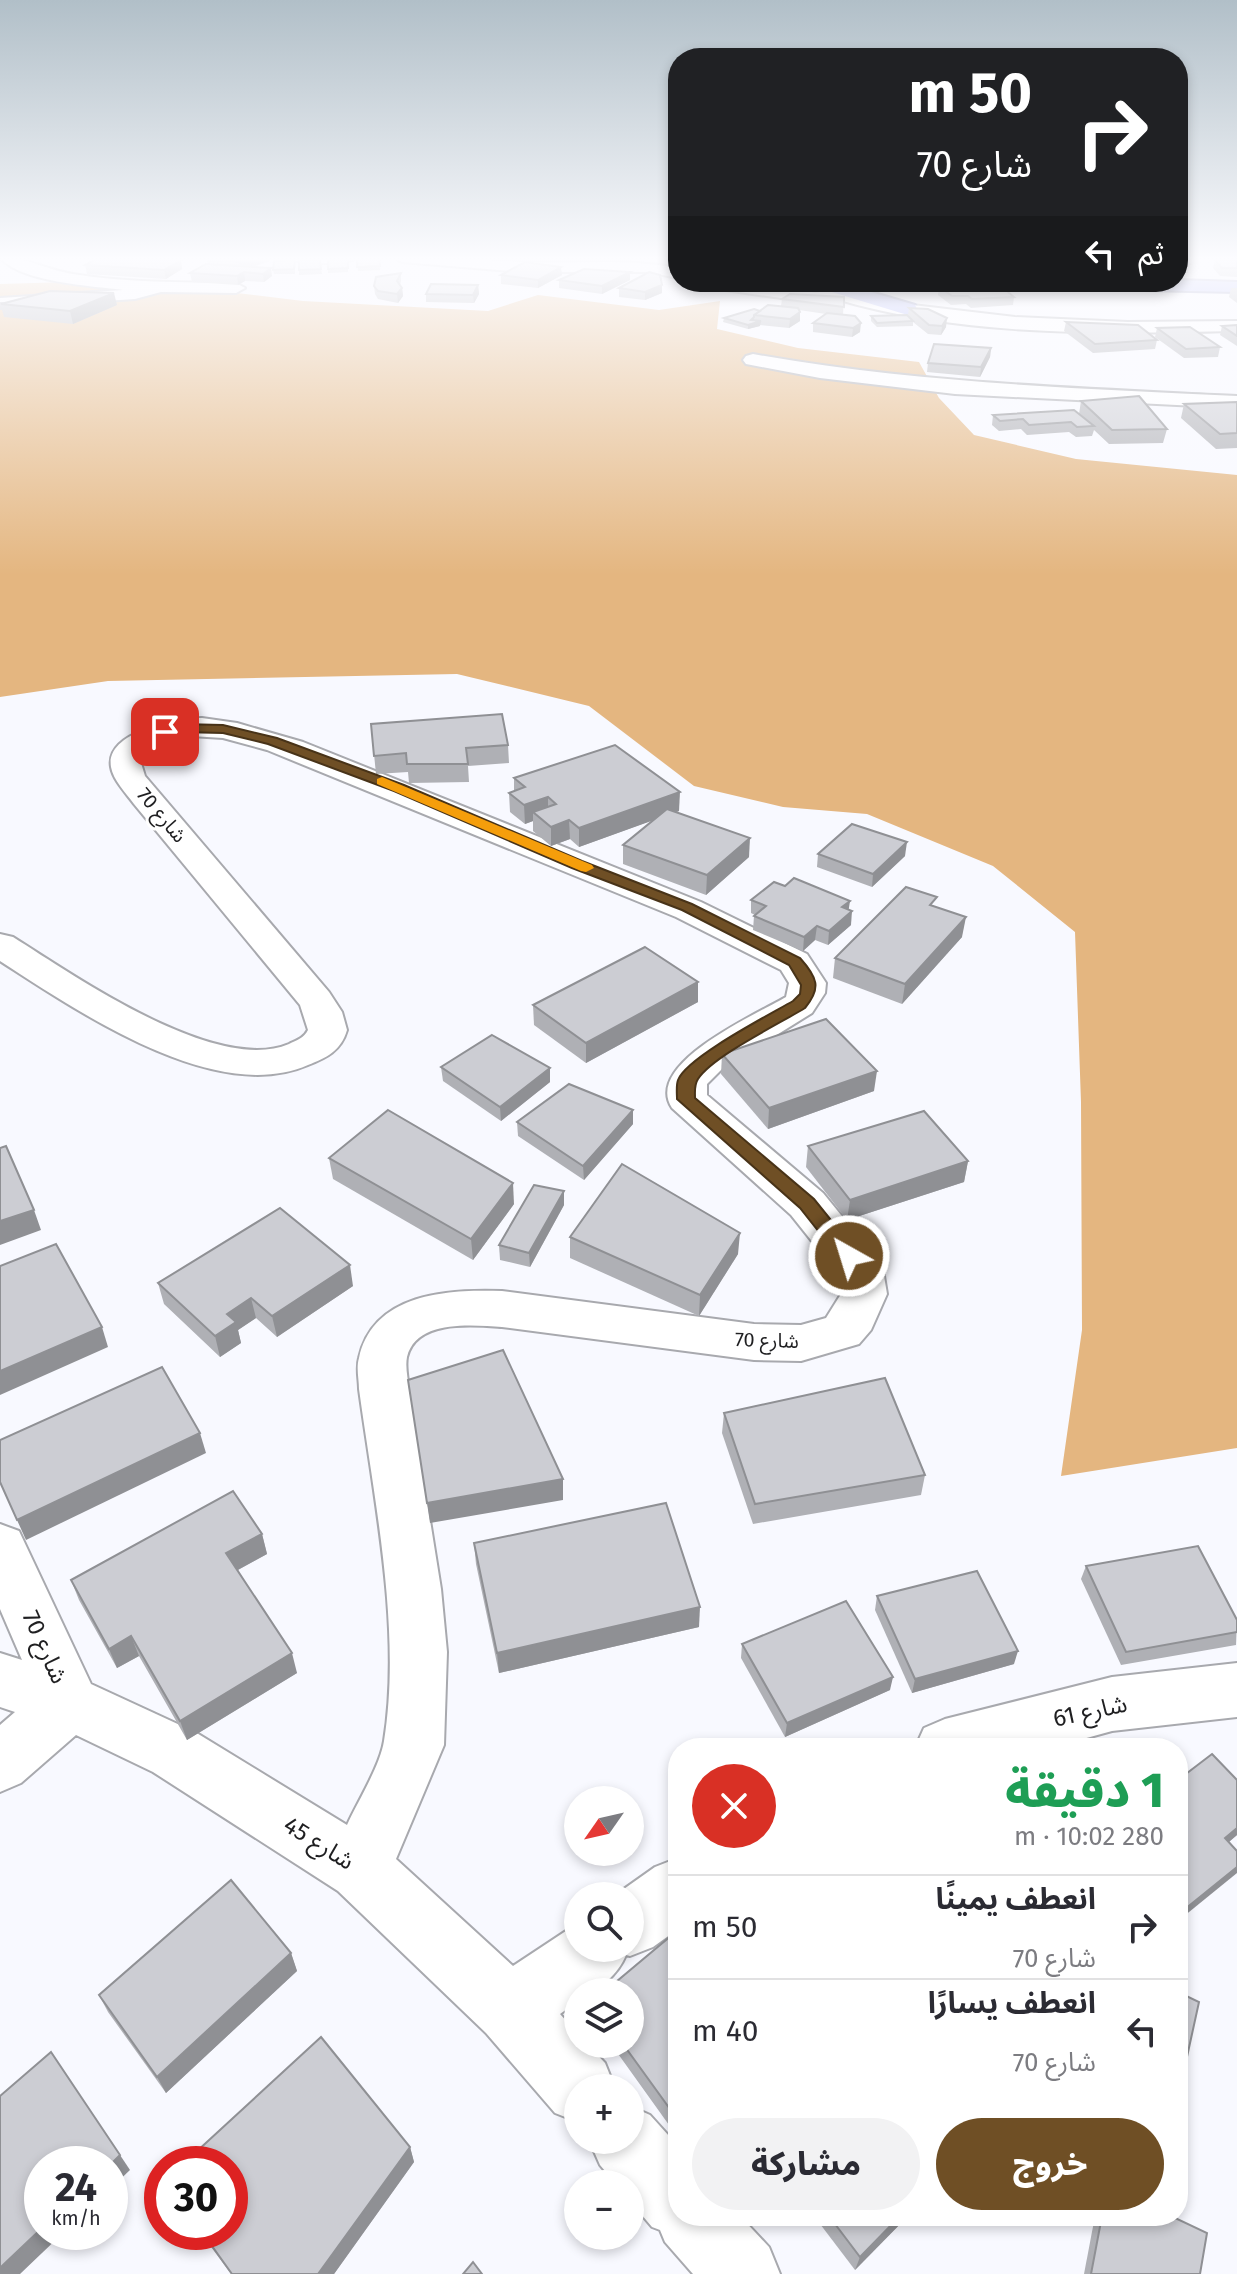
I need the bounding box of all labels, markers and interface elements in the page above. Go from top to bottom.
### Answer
text: 50 m [909,60,1032,127]
icon: right [1060,80,1164,184]
text: شارع 70 [917,143,1032,187]
icon: left [1078,232,1122,276]
text: ثم [1138,236,1164,272]
pin [131,698,199,766]
icon: arrive [143,710,187,754]
street label: شارع 70 [130,783,192,849]
position arrow [807,1214,891,1298]
street label: شارع 70 [734,1327,799,1356]
street label: شارع 70 [14,1606,73,1689]
street label: شارع 61 [1050,1689,1130,1735]
text: 1 دقيقة [1005,1762,1164,1820]
button: close [692,1764,776,1848]
north arrow [564,1786,644,1866]
map controls [564,1786,644,2250]
street label: شارع 45 [277,1811,359,1878]
text: 280 m · 10:02 [1014,1821,1164,1852]
text: انعطف يمينًا [936,1881,1096,1917]
button: search [564,1882,644,1962]
icon: right [1120,1905,1164,1949]
text: 50 m [692,1909,757,1945]
text: شارع 70 [1013,1943,1096,1974]
button: layers [564,1978,644,2058]
text: انعطف يسارًا [928,1985,1096,2021]
icon: left [1120,2009,1164,2053]
text: 40 m [692,2013,758,2049]
text: شارع 70 [1013,2047,1096,2078]
button: + [564,2074,644,2154]
button: مشاركة [692,2118,920,2210]
button: خروج [936,2118,1164,2210]
speed limit sign: 30 [144,2146,248,2250]
text: 24 [55,2164,97,2212]
button: − [564,2170,644,2250]
text: km/h [51,2206,101,2230]

